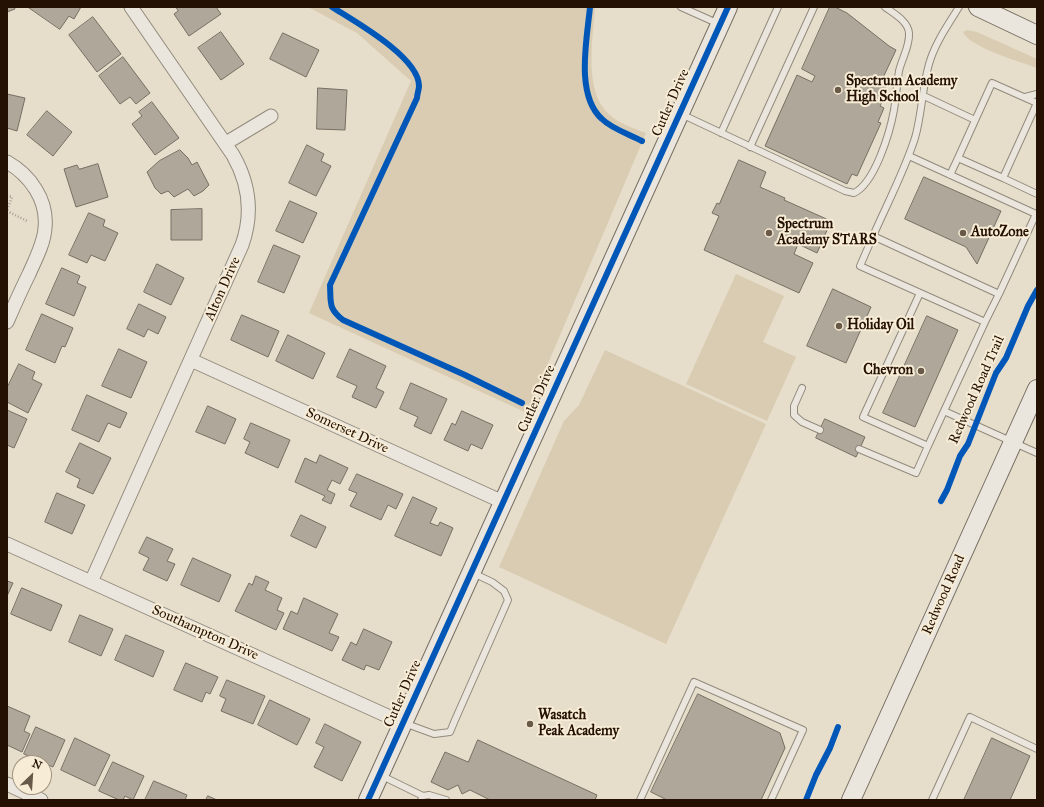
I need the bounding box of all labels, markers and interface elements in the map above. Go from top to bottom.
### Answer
street label: Cutler Drive [649,67,693,139]
place label: Spectrum Academy High School [846,74,957,106]
marker: Spectrum Academy High School [833,85,843,95]
place label: Spectrum Academy STARS [777,217,877,250]
place label: AutoZone [971,225,1029,241]
marker: Spectrum Academy STARS [764,228,774,238]
marker: AutoZone [958,228,968,238]
street label: Alton Drive [201,254,245,324]
place label: Holiday Oil [847,318,914,334]
marker: Holiday Oil [834,321,844,331]
street label: Redwood Road Trail [946,333,1008,447]
street label: Cutler Drive [515,363,559,435]
place label: Chevron [863,363,913,379]
marker: Chevron [916,366,926,376]
street label: Somerset Drive [303,405,391,457]
street label: Redwood Road [919,552,969,638]
street label: Southampton Drive [149,602,261,664]
street label: Cutler Drive [381,658,425,730]
place label: Wasatch Peak Academy [538,708,619,740]
marker: Wasatch Peak Academy [525,719,535,729]
north arrow [12,755,52,795]
text: N [30,757,44,772]

